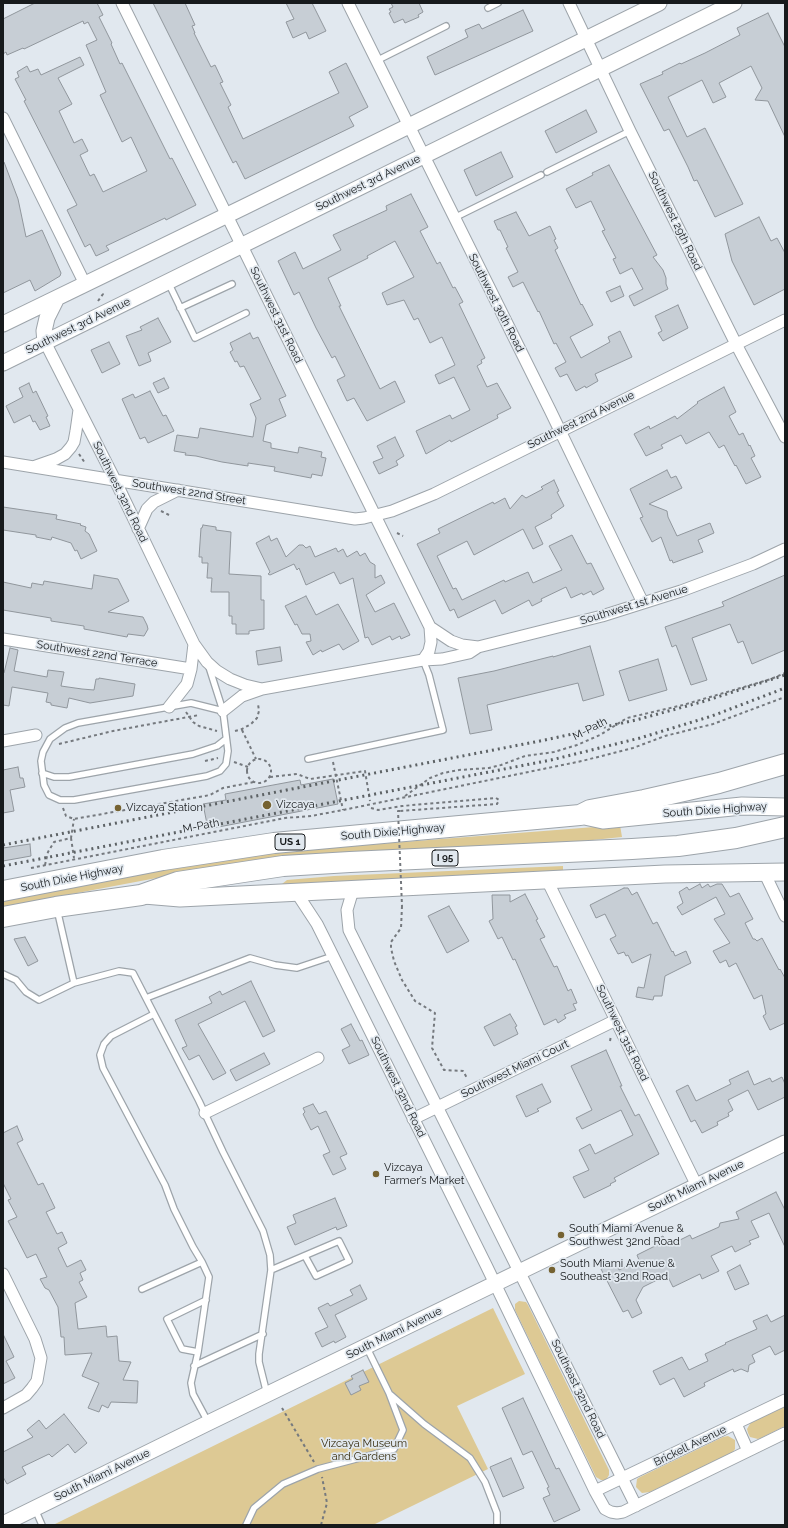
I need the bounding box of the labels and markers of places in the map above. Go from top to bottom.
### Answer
place label: Vizcaya [276,798,315,812]
marker: Vizcaya [261,799,273,811]
place label: Vizcaya Station [126,801,203,815]
marker: Vizcaya Station [113,803,123,813]
place label: Vizcaya Farmer’s Market [384,1161,464,1187]
marker: Vizcaya Farmer’s Market [371,1169,381,1179]
place label: South Miami Avenue & Southwest 32nd Road [569,1222,684,1248]
marker: South Miami Avenue & Southwest 32nd Road [556,1230,566,1240]
place label: South Miami Avenue & Southeast 32nd Road [560,1257,675,1283]
marker: South Miami Avenue & Southeast 32nd Road [547,1265,557,1275]

